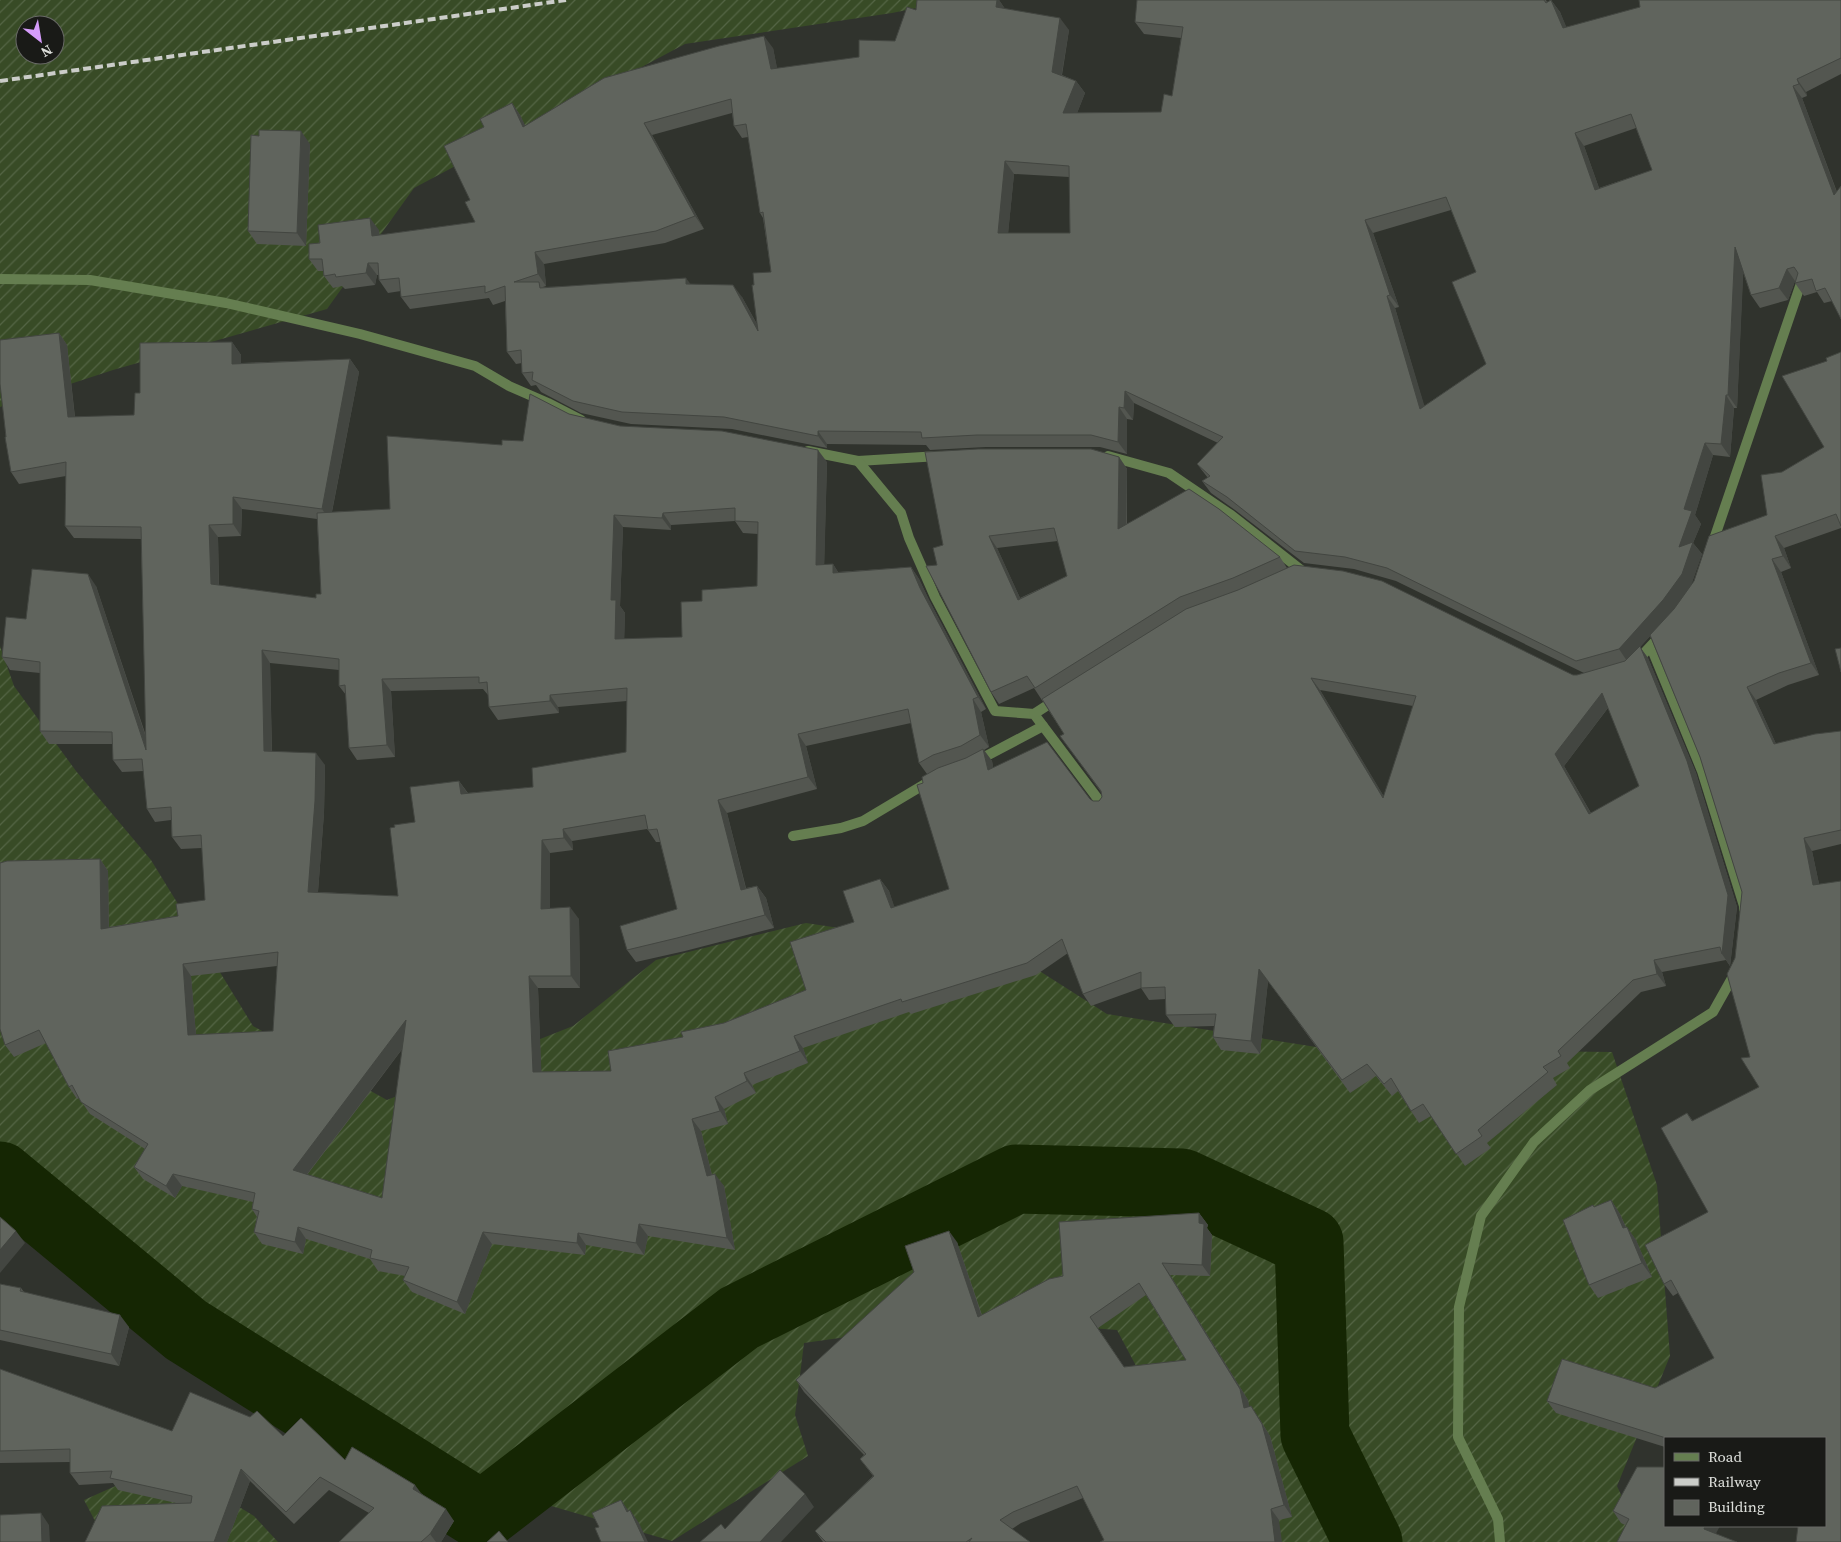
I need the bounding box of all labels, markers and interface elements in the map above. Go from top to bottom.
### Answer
north arrow [15,15,65,65]
text: N [37,40,56,62]
legend [1664,1437,1826,1527]
text: Road [1708,1446,1742,1467]
text: Railway [1708,1471,1761,1492]
text: Building [1708,1496,1765,1517]

